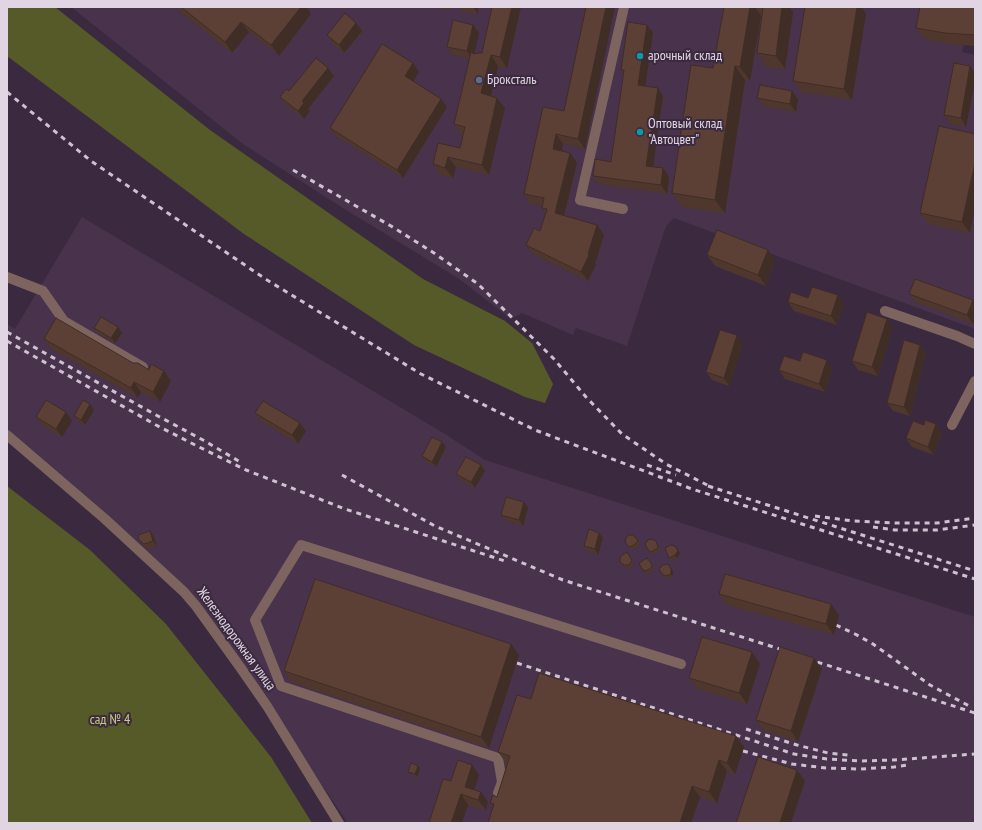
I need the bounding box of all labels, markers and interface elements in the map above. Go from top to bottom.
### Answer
place label: арочный склад [648,48,722,64]
marker: арочный склад [635,51,645,61]
place label: Броксталь [487,72,537,88]
marker: Броксталь [474,75,484,85]
place label: Оптовый склад "Автоцвет" [648,116,722,148]
marker: Оптовый склад "Автоцвет" [635,127,645,137]
street label: Железнодорожная улица [193,584,279,694]
park label: сад № 4 [90,712,130,728]

